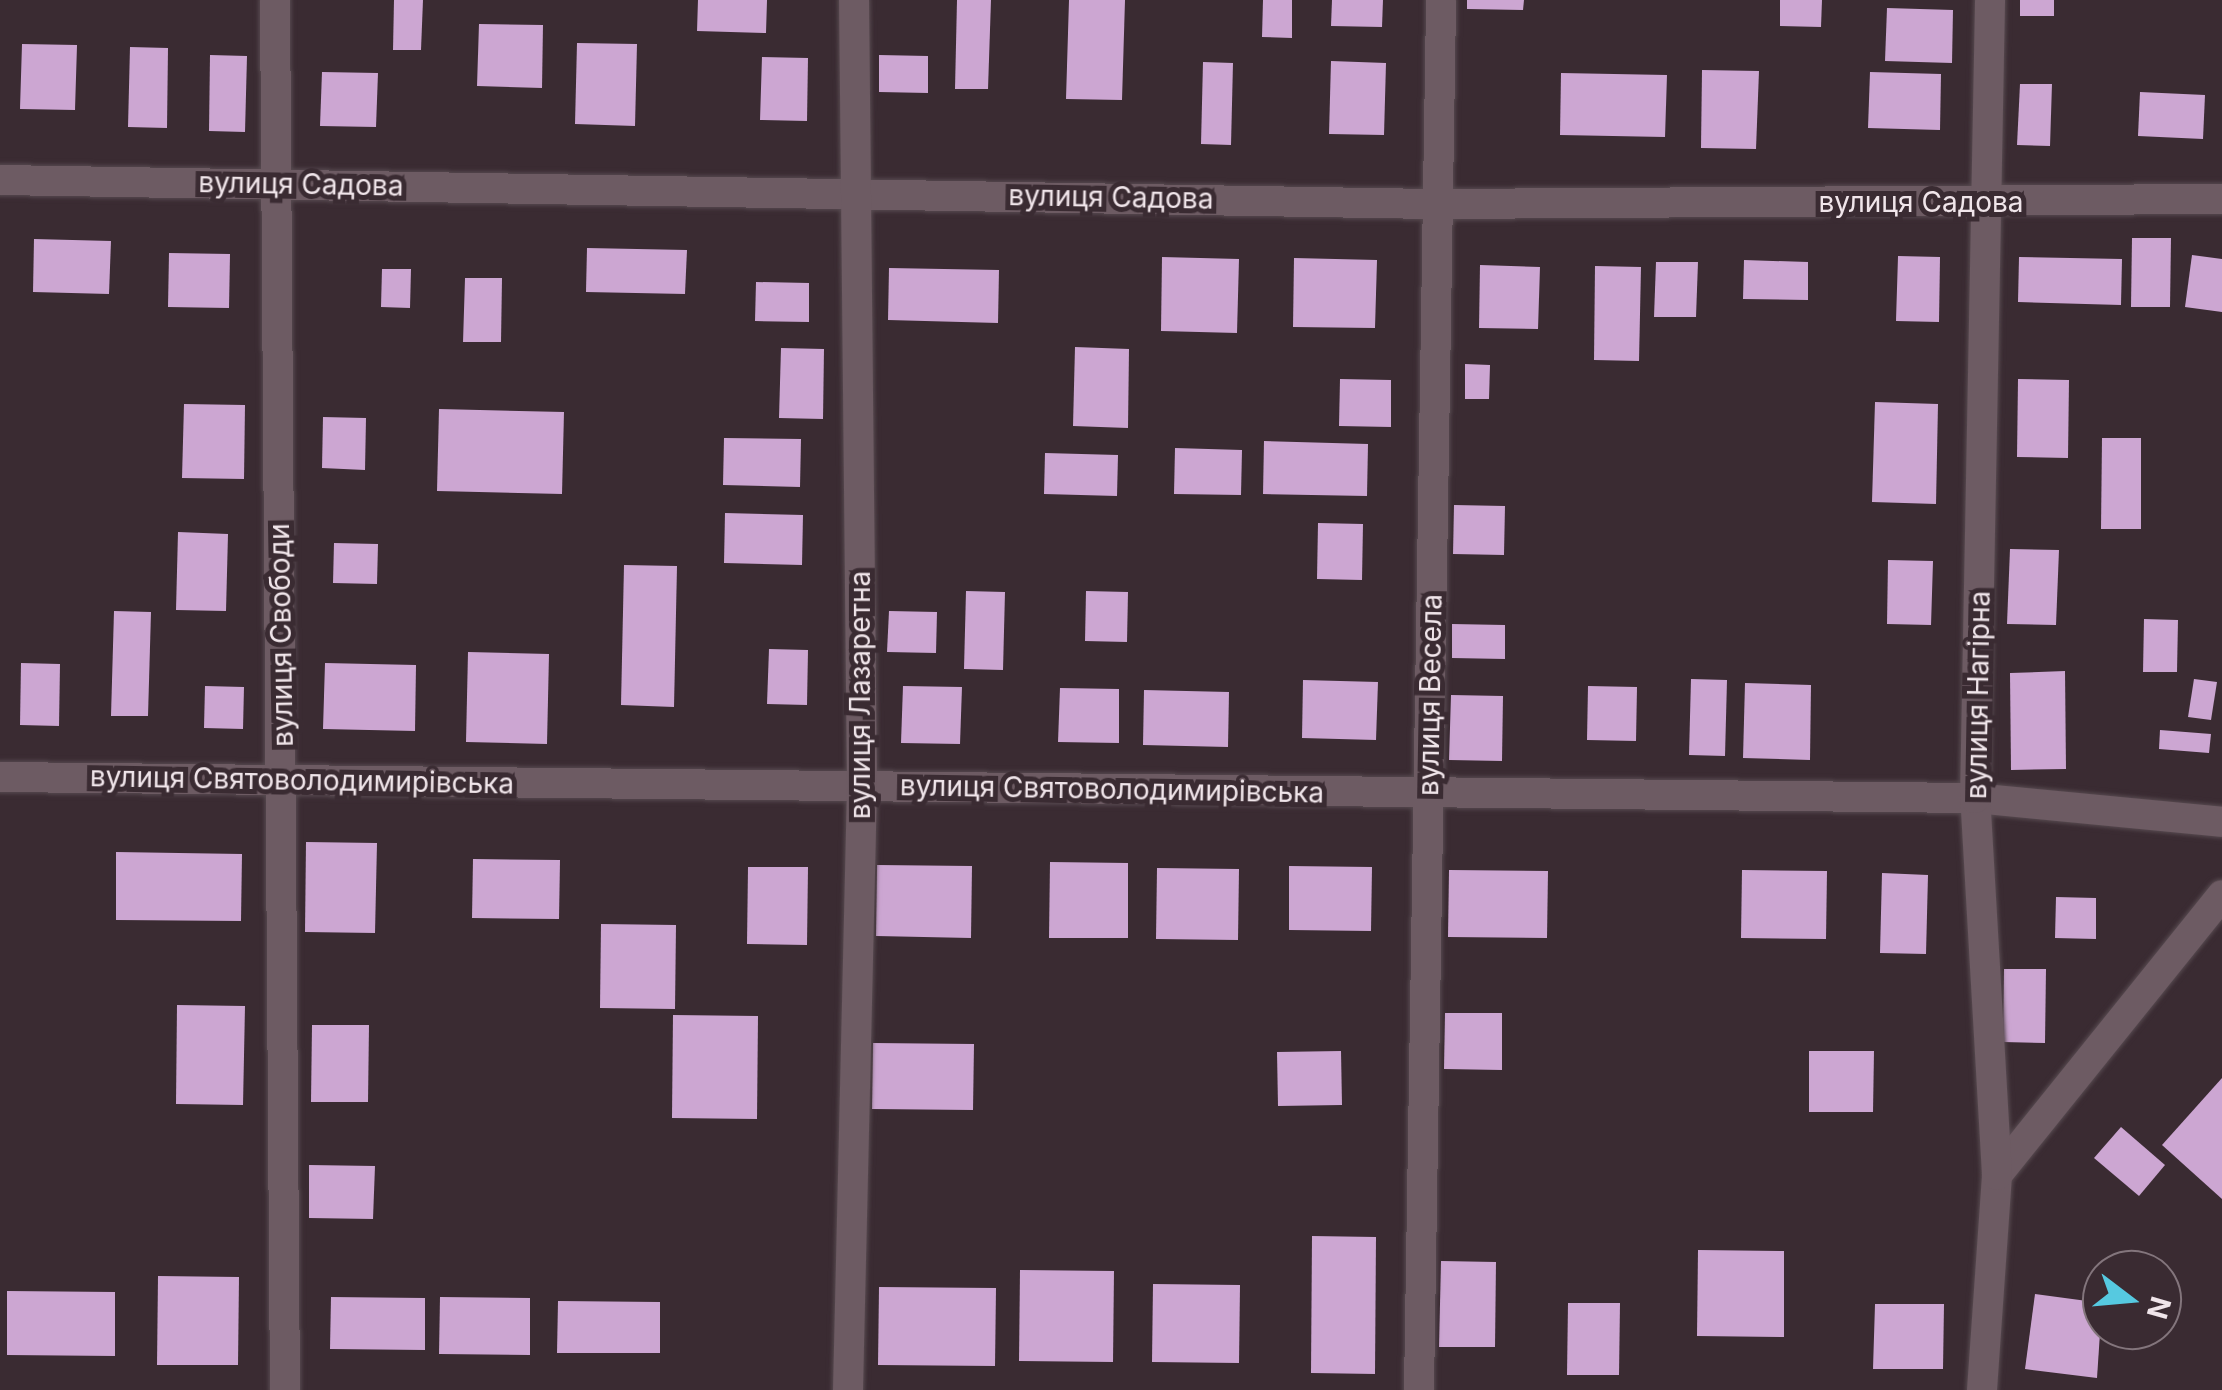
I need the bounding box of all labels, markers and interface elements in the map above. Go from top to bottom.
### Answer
street label: вулиця Садова [198,165,404,203]
street label: вулиця Садова [1008,178,1214,216]
street label: вулиця Садова [1818,185,2024,219]
street label: вулиця Свободи [262,523,300,747]
street label: вулиця Лазаретна [843,571,877,819]
street label: вулиця Нагірна [1959,591,1997,799]
street label: вулиця Весела [1411,594,1449,796]
street label: вулиця Святоволодимирівська [90,760,514,800]
street label: вулиця Святоволодимирівська [900,769,1324,809]
north arrow [2082,1250,2182,1350]
text: N [2140,1293,2178,1323]

